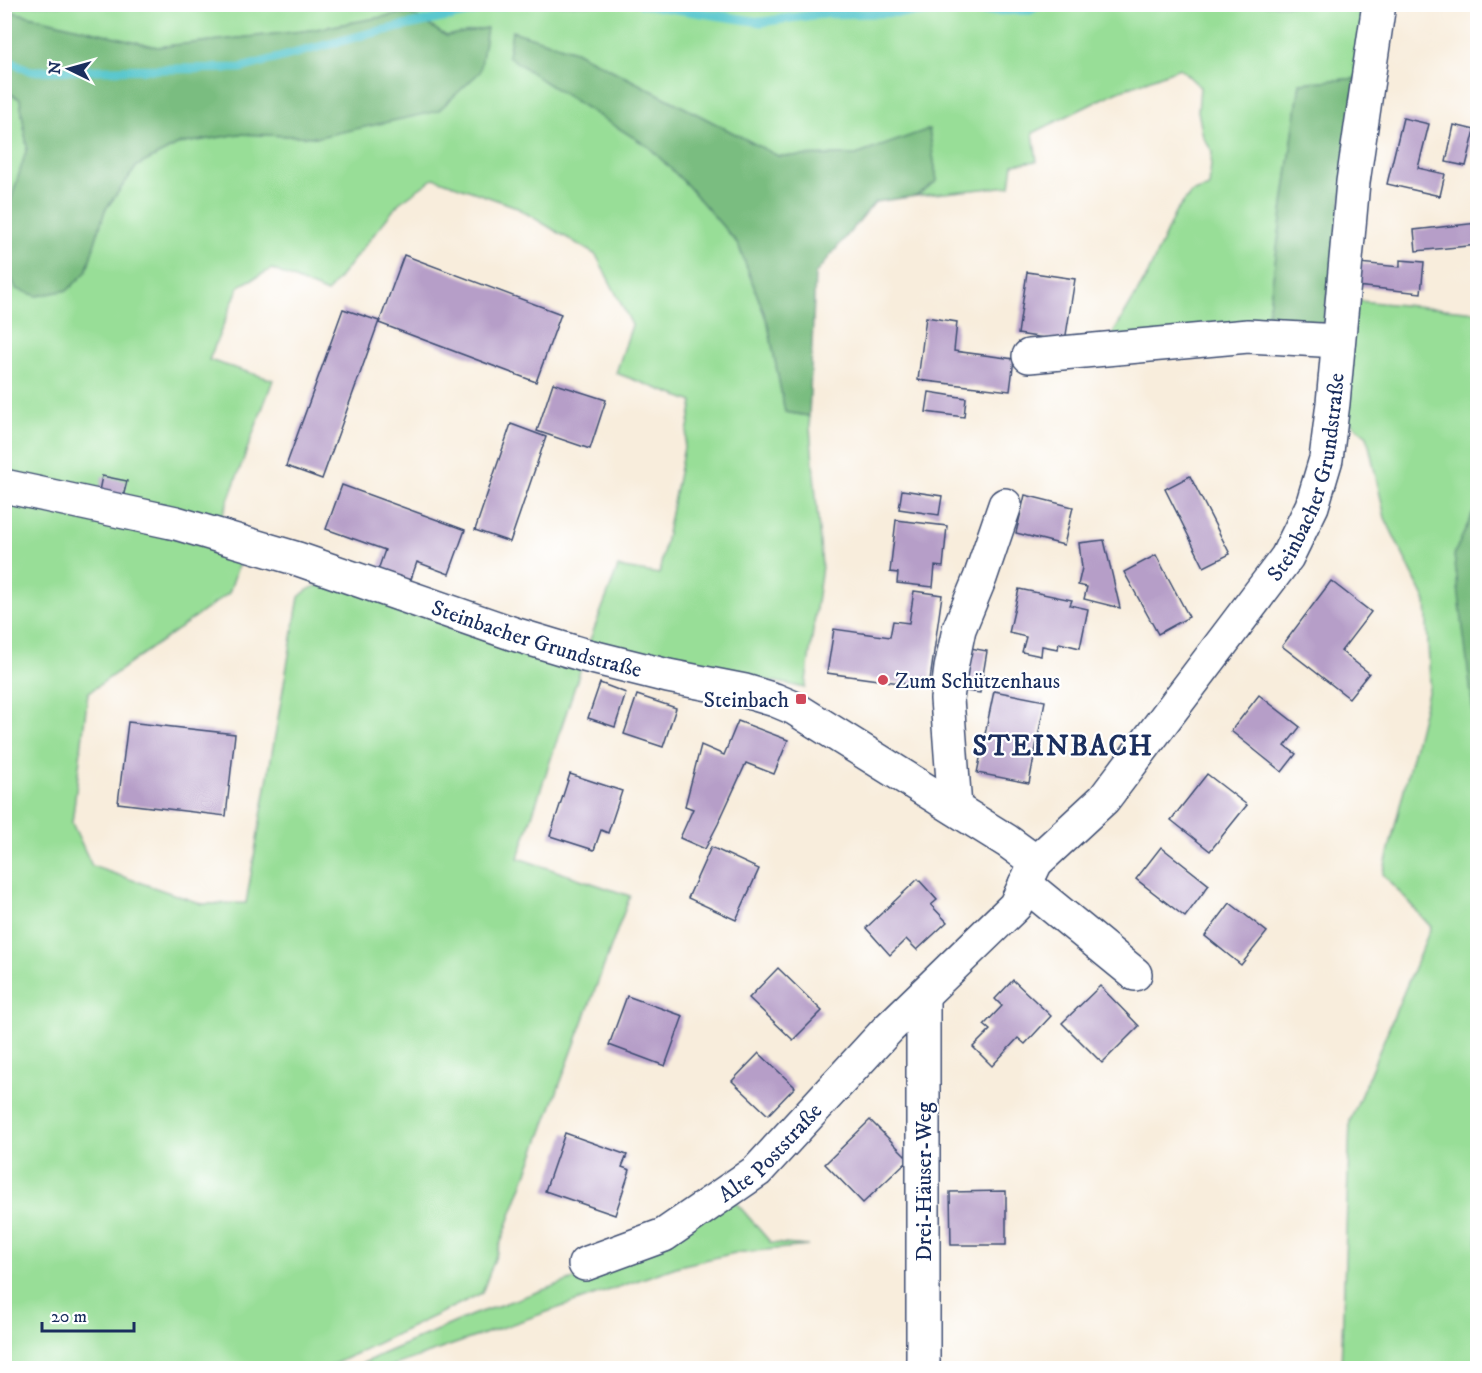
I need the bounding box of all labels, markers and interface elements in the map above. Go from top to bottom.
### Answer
north arrow [39,39,99,99]
text: N [45,60,66,75]
street label: Steinbacher Grundstraße [1262,372,1351,587]
street label: Steinbacher Grundstraße [428,594,645,684]
place label: Zum Schützenhaus [895,668,1060,695]
marker: Zum Schützenhaus [876,673,890,687]
place label: Steinbach [703,687,789,714]
marker: Steinbach [794,692,808,706]
district label: STEINBACH [972,729,1154,764]
street label: Alte Poststraße [713,1098,828,1209]
street label: Drei-Häuser-Weg [911,1102,938,1262]
scale bar [42,1295,134,1333]
text: 20 m [51,1306,87,1328]

